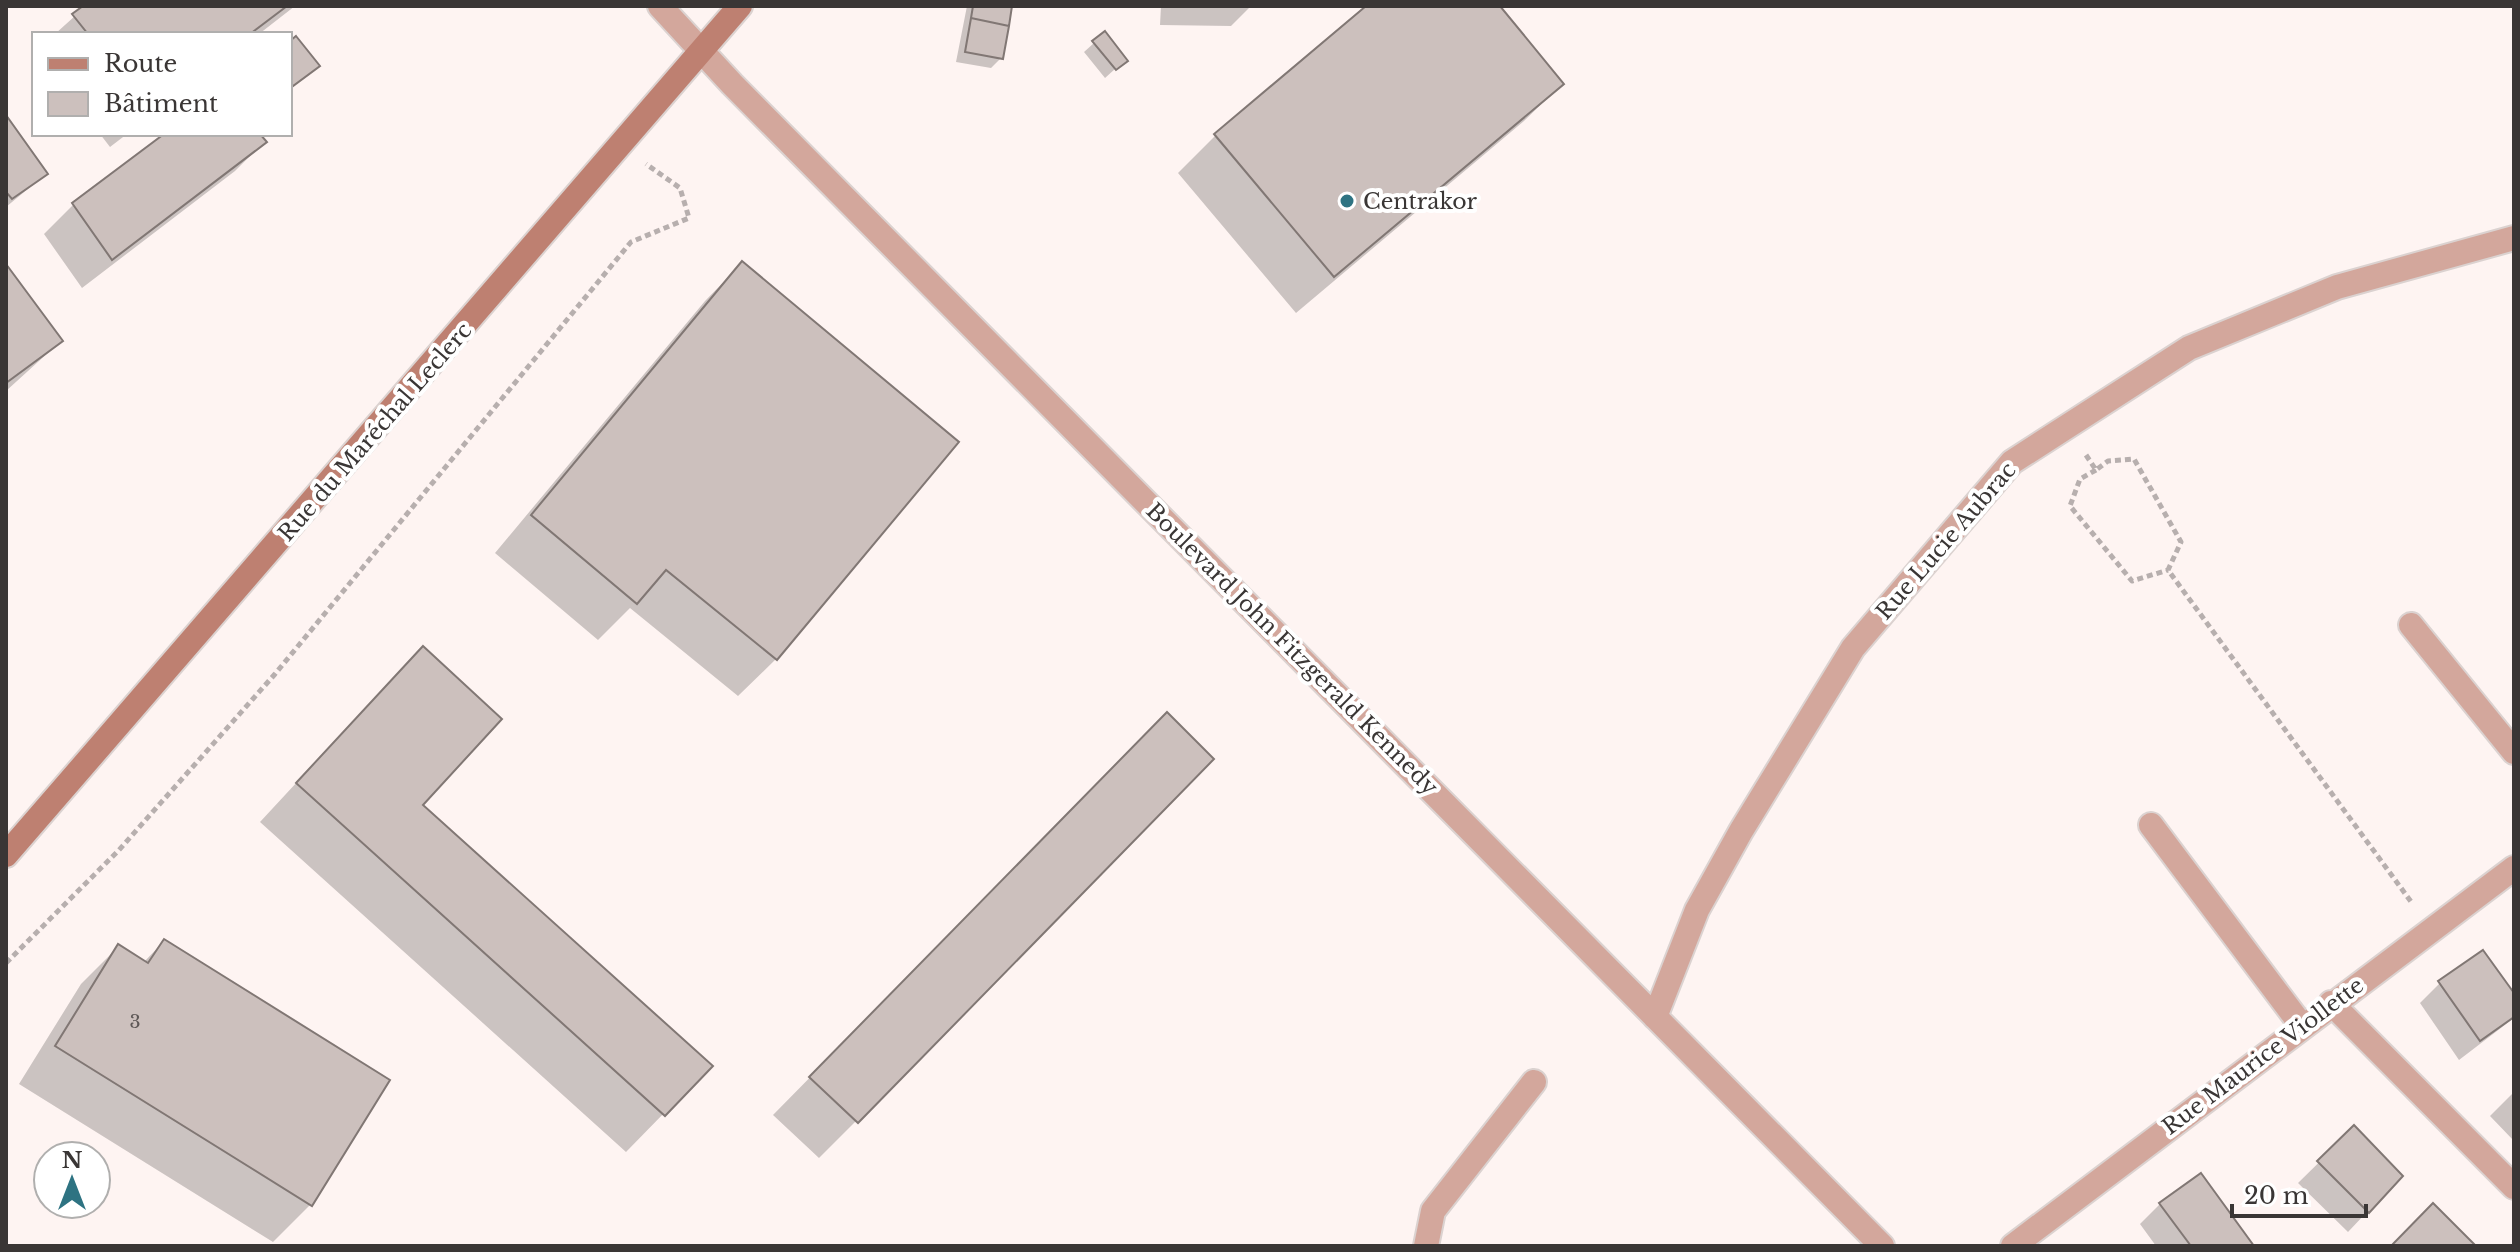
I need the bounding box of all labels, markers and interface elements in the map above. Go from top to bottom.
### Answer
legend [32,32,292,136]
text: Route [104,49,177,78]
text: Bâtiment [104,89,218,118]
place label: Centrakor [1363,188,1478,215]
marker: Centrakor [1338,192,1356,210]
street label: Rue du Maréchal Leclerc [273,317,477,547]
street label: Rue Lucie Aubrac [1870,457,2022,625]
street label: Boulevard John Fitzgerald Kennedy [1140,497,1444,801]
street label: Rue Maurice Viollette [2157,972,2369,1140]
house number: 3 [129,1011,141,1033]
north arrow [32,1140,112,1220]
text: N [62,1147,83,1174]
scale bar [2232,1168,2366,1218]
text: 20 m [2244,1181,2309,1210]

